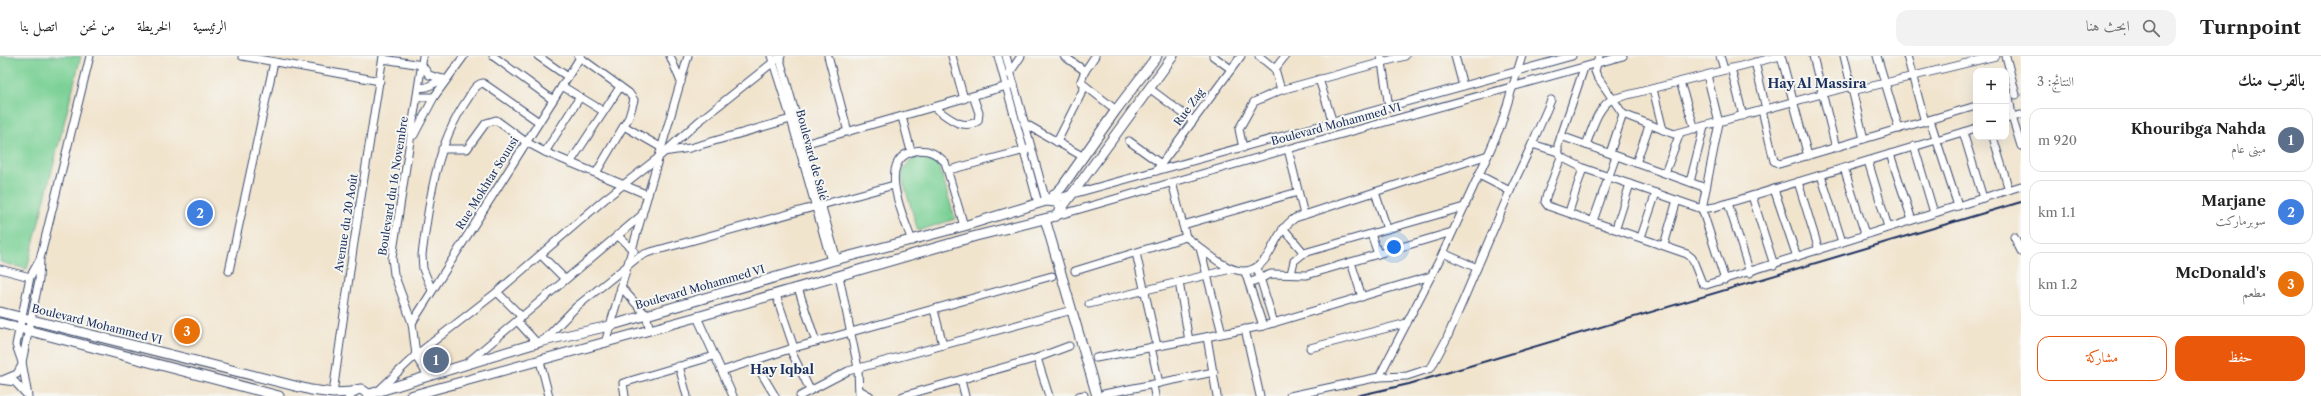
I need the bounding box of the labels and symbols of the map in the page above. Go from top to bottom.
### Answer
district label: Hay Al Massira [1768,75,1867,91]
street label: Rue Zag [1171,85,1207,128]
street label: Boulevard Mohammed VI [1269,100,1403,148]
street label: Boulevard de Salé [793,108,831,202]
street label: Boulevard du 16 Novembre [375,115,411,257]
street label: Rue Mokhtar Souusi [453,133,522,232]
street label: Avenue du 20 Août [331,173,361,274]
pin: 2 [187,198,213,228]
your location [1384,237,1404,257]
street label: Boulevard Mohammed VI [634,262,766,312]
street label: Boulevard Mohammed VI [30,301,164,347]
pin: 3 [174,316,200,346]
pin: 1 [423,345,449,375]
district label: Hay Iqbal [750,361,814,377]

